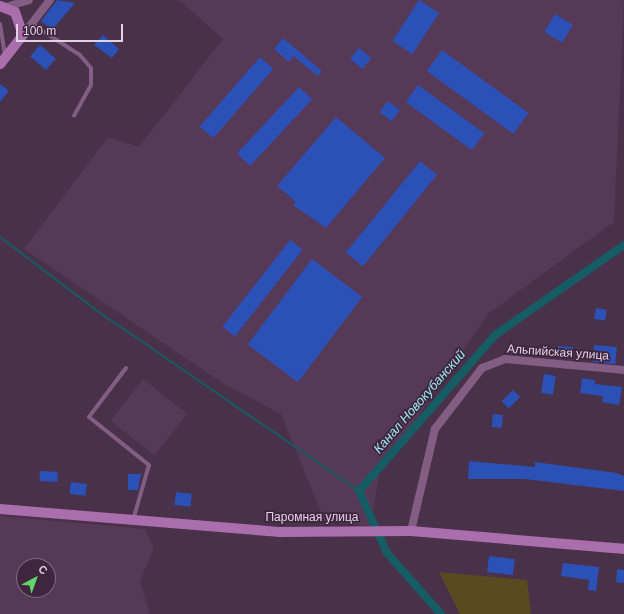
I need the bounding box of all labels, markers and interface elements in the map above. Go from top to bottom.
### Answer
scale bar [18,16,125,42]
text: 100 m [23,24,56,38]
street label: Альпийская улица [507,342,609,364]
water label: Канал Новокубанский [371,347,469,457]
street label: Паромная улица [265,511,359,525]
north arrow [16,558,56,598]
text: С [36,563,50,577]

